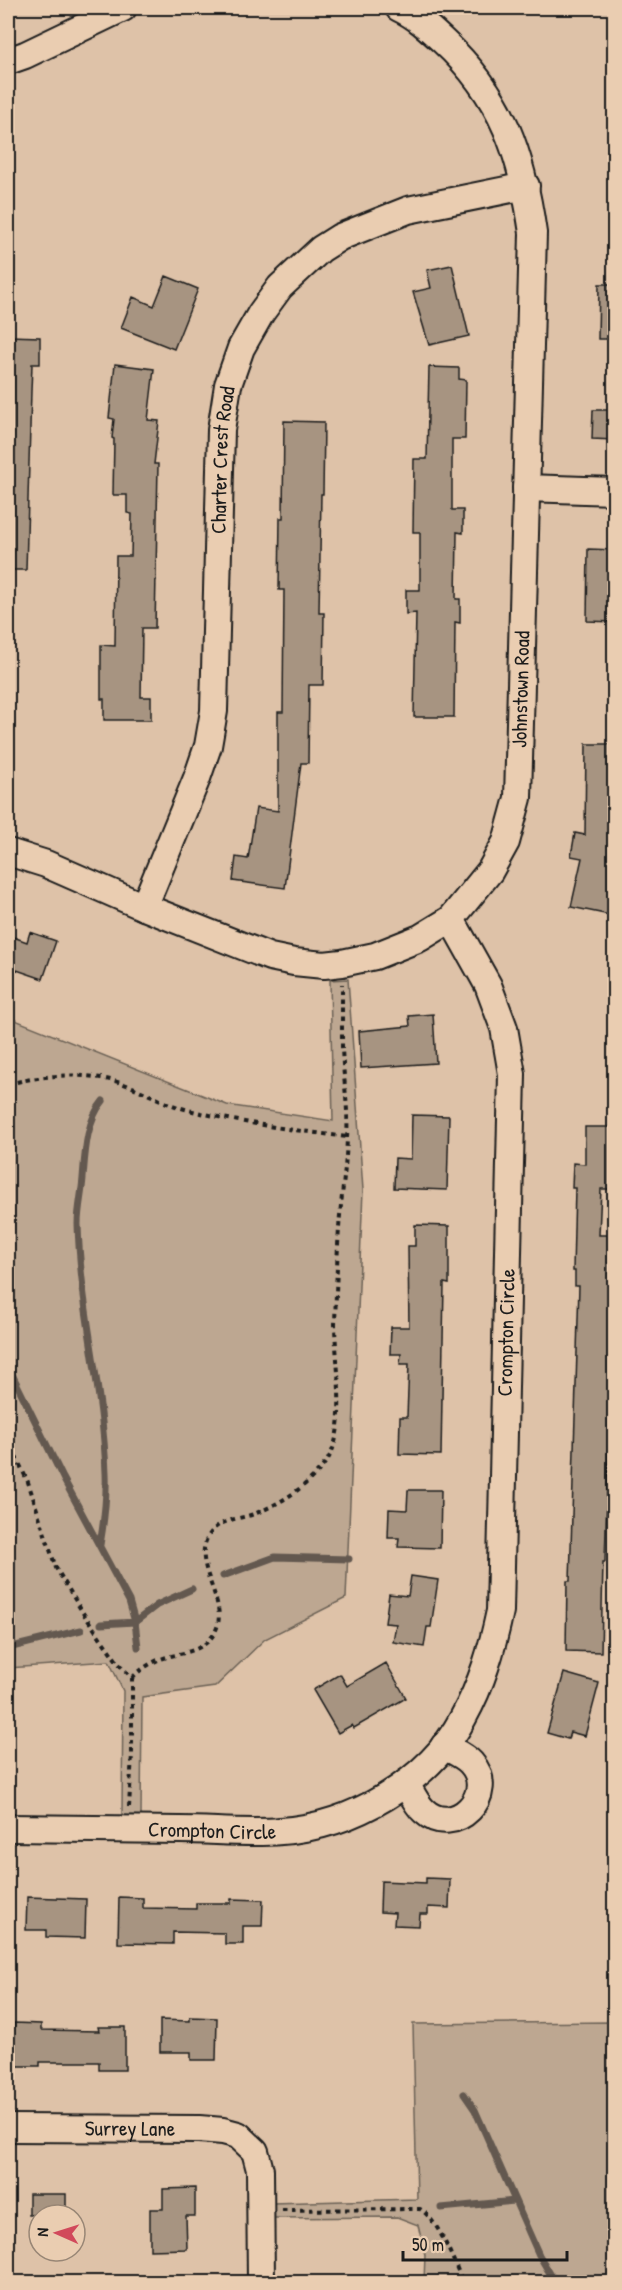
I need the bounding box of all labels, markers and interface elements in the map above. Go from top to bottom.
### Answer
street label: Charter Crest Road [203,384,242,534]
street label: Johnstown Road [504,631,536,748]
street label: Crompton Circle [490,1268,522,1397]
street label: Crompton Circle [148,1815,277,1846]
street label: Surrey Lane [85,2113,175,2143]
north arrow [27,2203,87,2263]
scale bar [403,2224,566,2262]
text: N [31,2227,53,2237]
text: 50 m [412,2232,444,2257]

